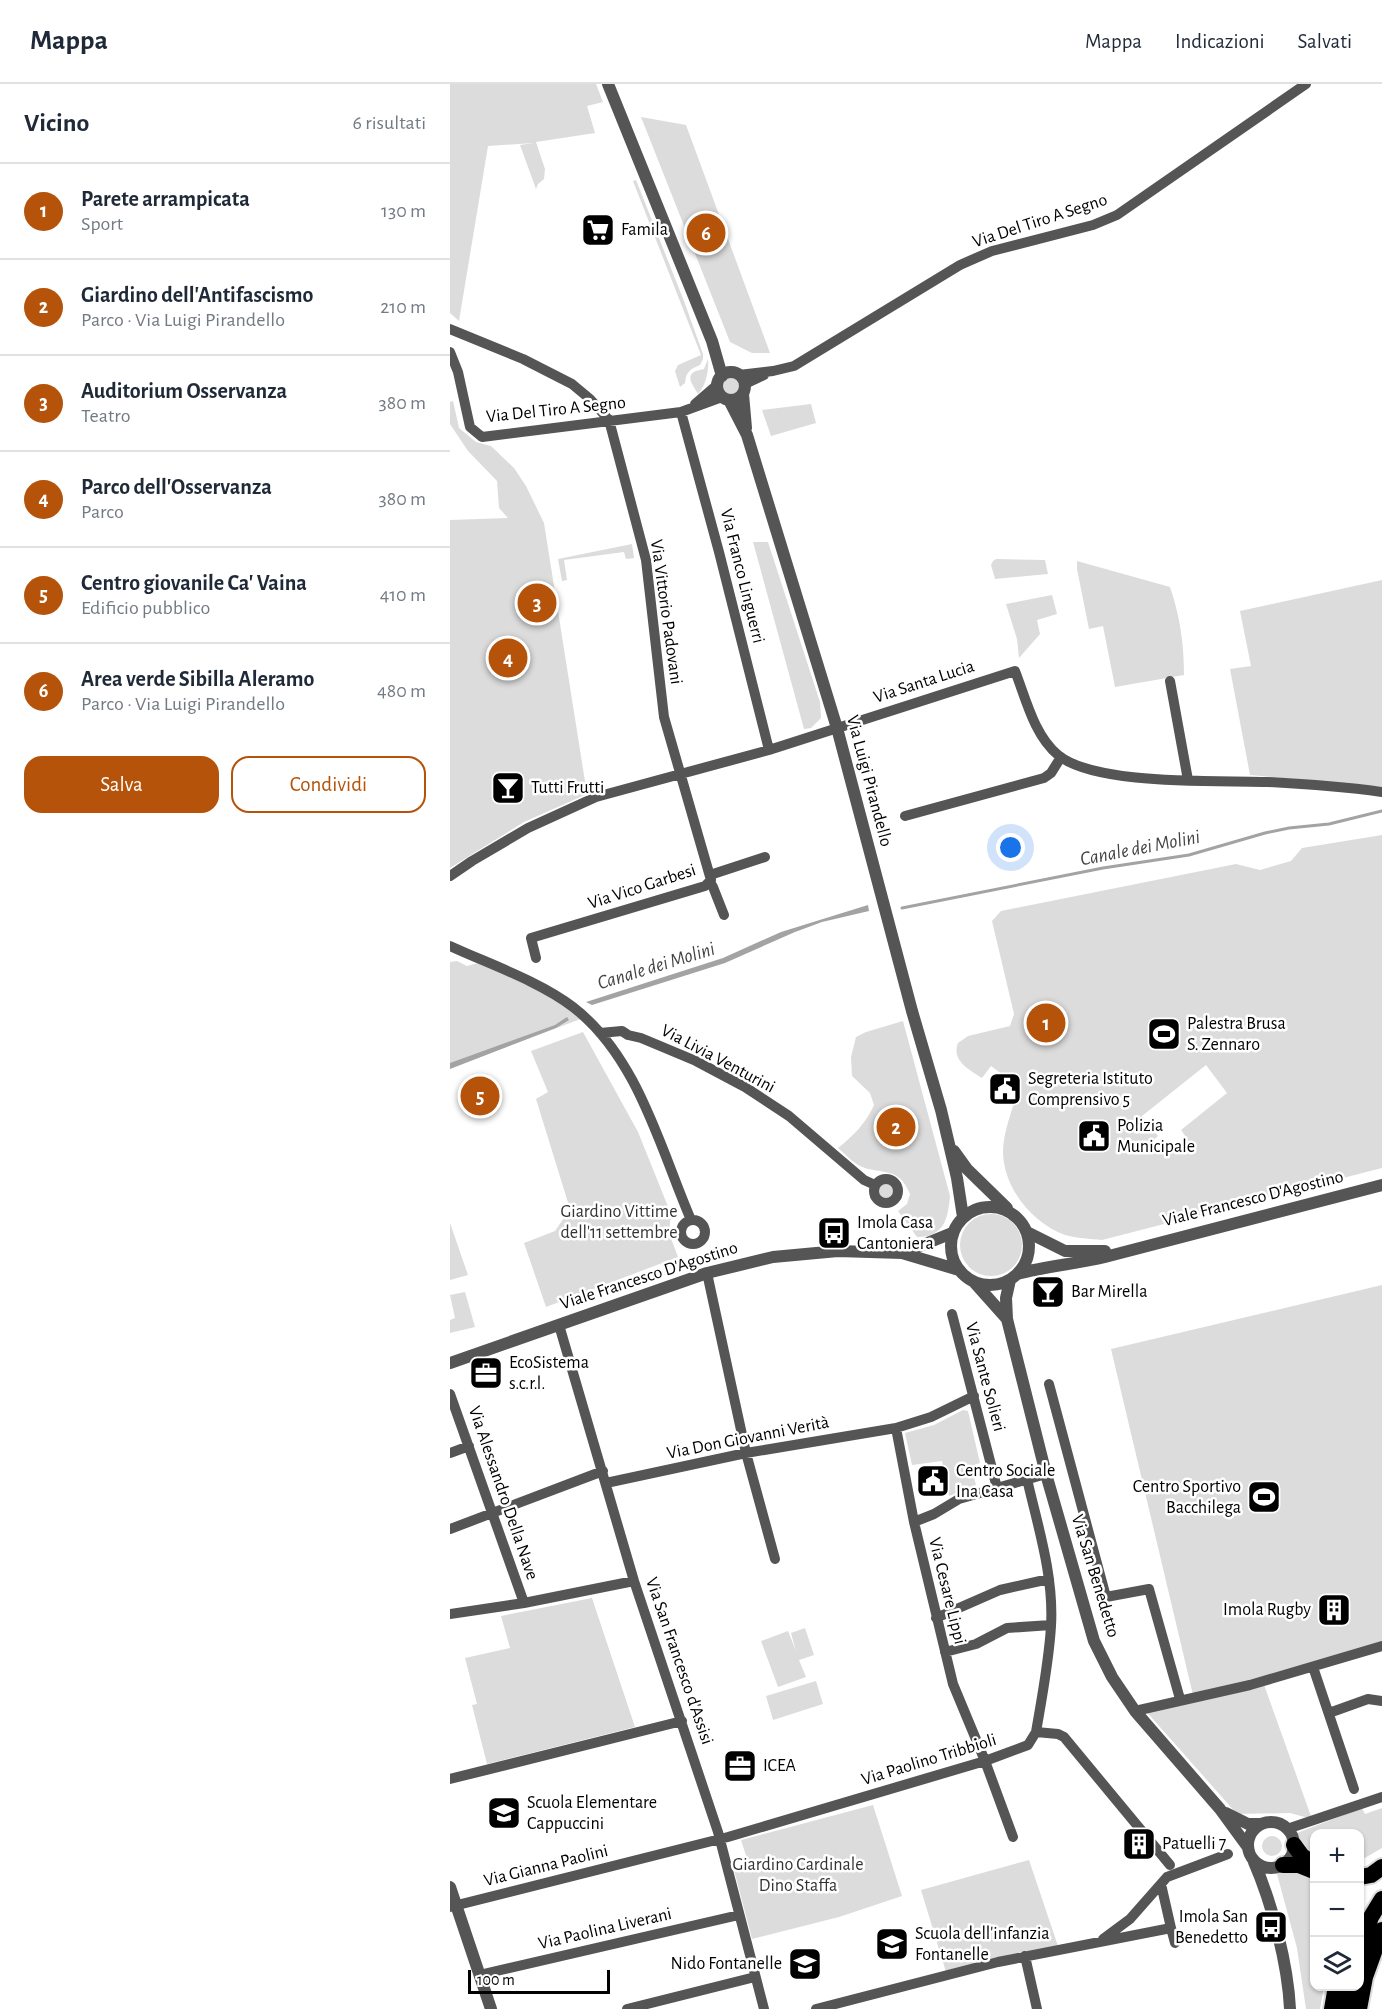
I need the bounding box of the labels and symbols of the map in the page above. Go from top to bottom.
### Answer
street label: Via Del Tiro A Segno [970,191,1110,251]
pin: 6 [686,210,726,256]
supermarket icon: Famila [580,212,616,248]
place label: Famila [621,221,668,239]
street label: Via Del Tiro A Segno [485,394,627,426]
street label: Via Franco Linguerri [717,507,767,645]
street label: Via Vittorio Padovani [647,538,685,686]
pin: 3 [518,580,556,626]
pin: 4 [488,636,528,680]
street label: Via Santa Lucia [871,657,977,707]
street label: Via Luigi Pirandello [843,713,895,849]
bar icon: Tutti Frutti [490,770,526,806]
place label: Tutti Frutti [531,779,604,797]
water label: Canale dei Molini [1078,827,1202,869]
your location [996,833,1025,862]
street label: Via Vico Garbesi [586,861,698,913]
water label: Canale dei Molini [595,939,717,993]
pin: 1 [1026,1000,1066,1046]
place label: Palestra Brusa S. Zennaro [1187,1015,1286,1054]
sports icon: Palestra Brusa S. Zennaro [1146,1016,1182,1052]
street label: Via Livia Venturini [658,1021,778,1097]
place label: Segreteria Istituto Comprensivo 5 [1028,1070,1153,1109]
public building icon: Segreteria Istituto Comprensivo 5 [987,1071,1023,1107]
pin: 5 [460,1074,500,1118]
pin: 2 [876,1104,916,1150]
place label: Polizia Municipale [1117,1117,1195,1156]
public building icon: Polizia Municipale [1076,1118,1112,1154]
street label: Viale Francesco D'Agostino [1161,1168,1345,1230]
park label: Giardino Vittime dell'11 settembre [561,1203,677,1242]
place label: Imola Casa Cantoniera [857,1214,934,1253]
bus stop icon: Imola Casa Cantoniera [816,1215,852,1251]
street label: Viale Francesco D'Agostino [558,1239,740,1313]
bar icon: Bar Mirella [1030,1274,1066,1310]
place label: Bar Mirella [1071,1283,1147,1301]
street label: Via Sante Solieri [962,1320,1008,1434]
place label: EcoSistema s.c.r.l. [509,1354,589,1393]
office icon: EcoSistema s.c.r.l. [468,1355,504,1391]
street label: Via Alessandro Della Nave [465,1404,541,1582]
street label: Via Don Giovanni Verità [665,1413,831,1463]
place label: Centro Sociale Ina Casa [956,1462,1055,1501]
public building icon: Centro Sociale Ina Casa [915,1463,951,1499]
place label: Centro Sportivo Bacchilega [1133,1478,1241,1517]
sports icon: Centro Sportivo Bacchilega [1246,1479,1282,1515]
street label: Via San Benedetto [1068,1512,1122,1640]
street label: Via Cesare Lippi [925,1536,969,1646]
street label: Via San Francesco d'Assisi [642,1575,716,1747]
building icon: Imola Rugby [1316,1592,1352,1628]
place label: Imola Rugby [1223,1601,1311,1619]
street label: Via Paolino Tribbioli [859,1731,999,1789]
office icon: ICEA [722,1748,758,1784]
place label: ICEA [763,1757,797,1775]
place label: Scuola Elementare Cappuccini [527,1794,657,1833]
school or university icon: Scuola Elementare Cappuccini [486,1795,522,1831]
building icon: Patuelli 7 [1121,1826,1157,1862]
place label: Patuelli 7 [1162,1835,1226,1853]
street label: Via Gianna Paolini [482,1842,610,1890]
park label: Giardino Cardinale Dino Staffa [732,1856,864,1895]
street label: Via Paolina Liverani [537,1905,673,1953]
place label: Imola San Benedetto [1175,1908,1248,1947]
bus stop icon: Imola San Benedetto [1253,1909,1289,1945]
place label: Scuola dell'infanzia Fontanelle [915,1925,1050,1964]
school or university icon: Scuola dell'infanzia Fontanelle [874,1926,910,1962]
school or university icon: Nido Fontanelle [787,1946,823,1982]
place label: Nido Fontanelle [670,1955,782,1973]
scale bar [468,1967,610,1994]

